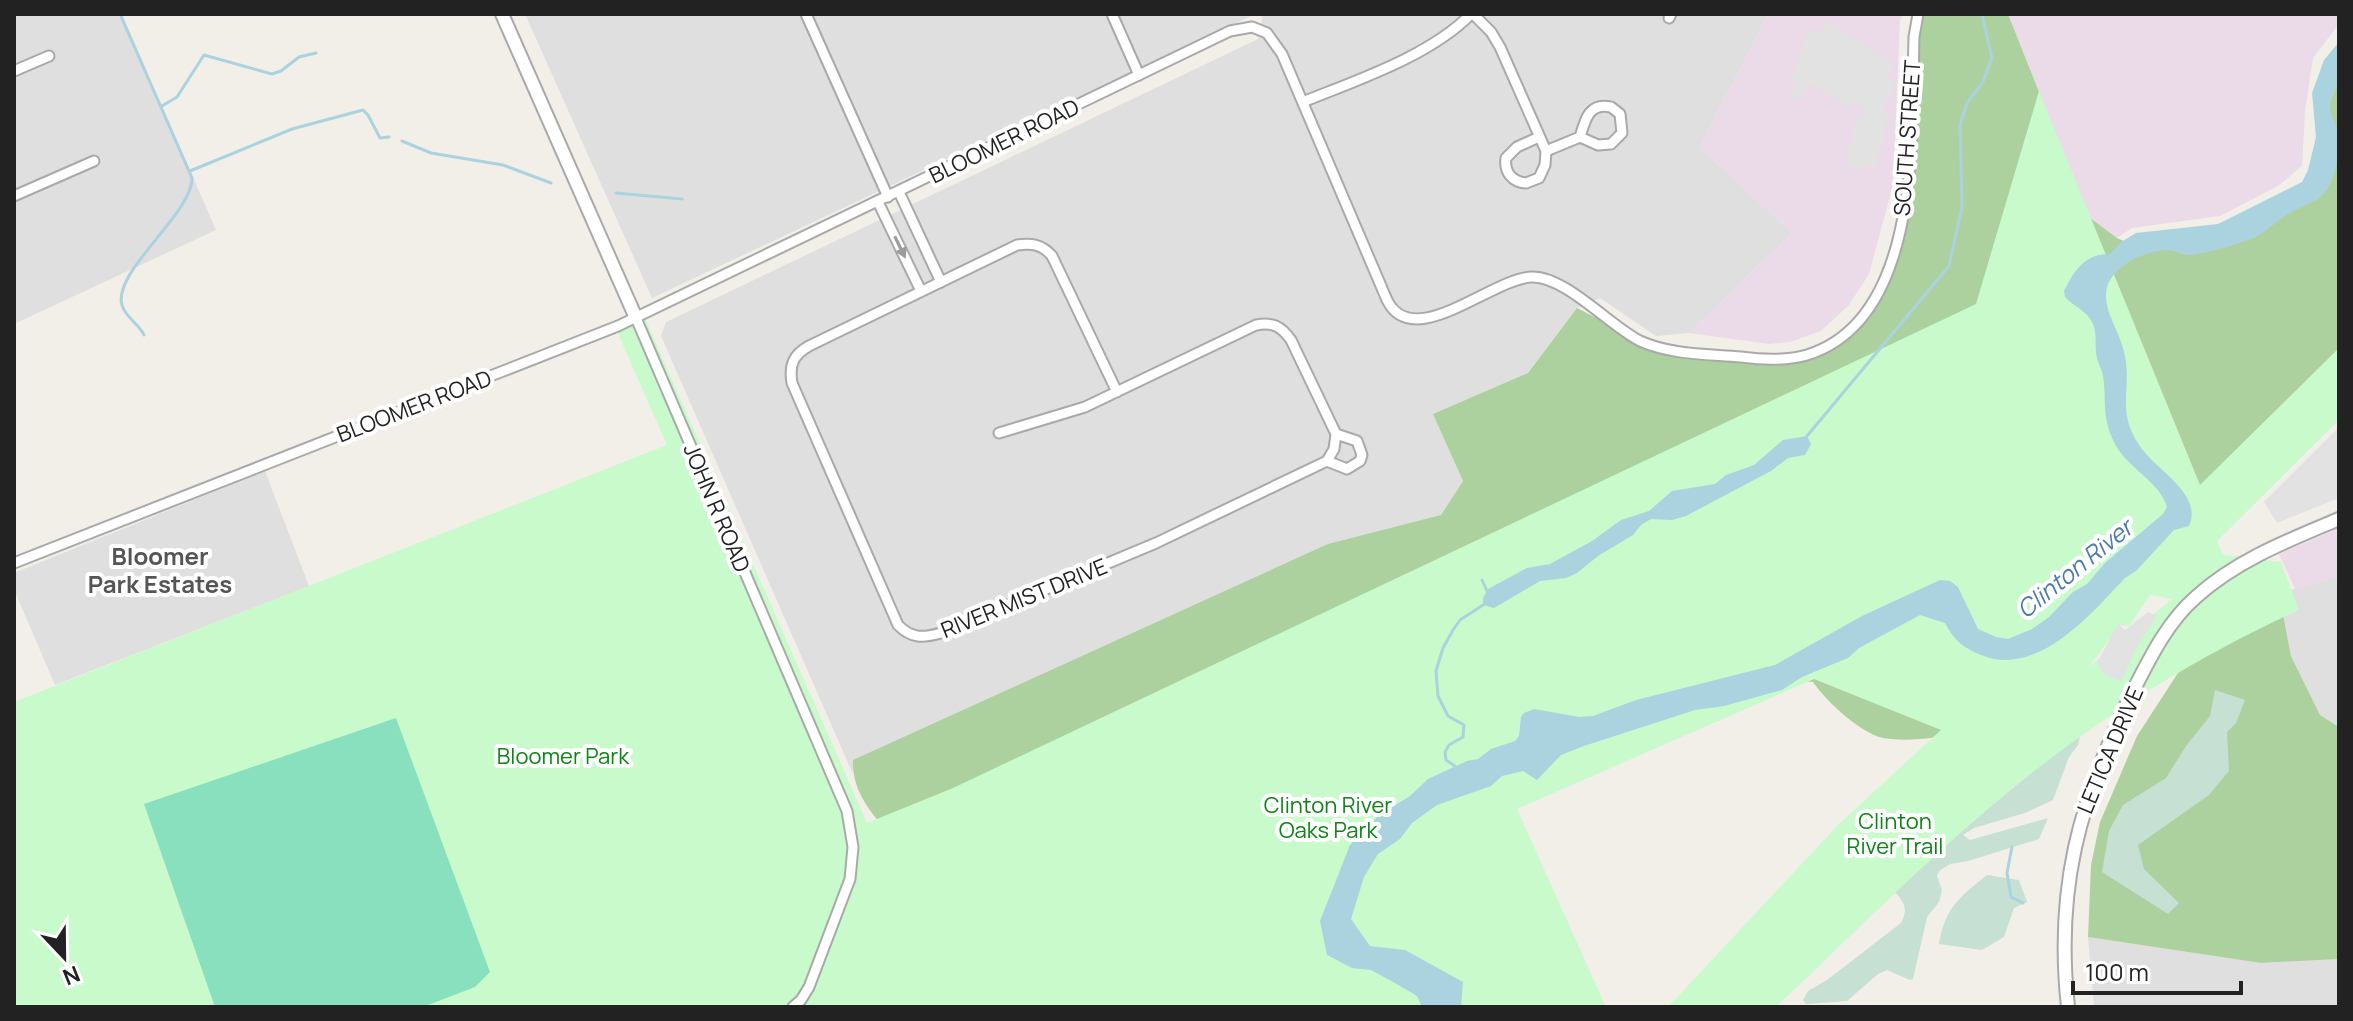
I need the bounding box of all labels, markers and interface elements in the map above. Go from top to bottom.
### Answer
street label: SOUTH STREET [1887,59,1927,217]
street label: BLOOMER ROAD [924,92,1084,190]
one-way arrow [893,235,907,258]
street label: BLOOMER ROAD [332,363,496,449]
street label: JOHN R ROAD [676,439,758,577]
water label: Clinton River [2009,509,2141,625]
district label: Bloomer Park Estates [88,539,232,600]
street label: RIVER MIST DRIVE [936,551,1112,645]
street label: LETICA DRIVE [2070,682,2150,818]
park label: Bloomer Park [497,741,630,771]
park label: Clinton River Oaks Park [1264,790,1392,845]
park label: Clinton River Trail [1847,806,1943,861]
north arrow [24,917,104,997]
scale bar [2073,945,2241,995]
text: 100 m [2085,955,2149,988]
text: N [59,959,84,992]

